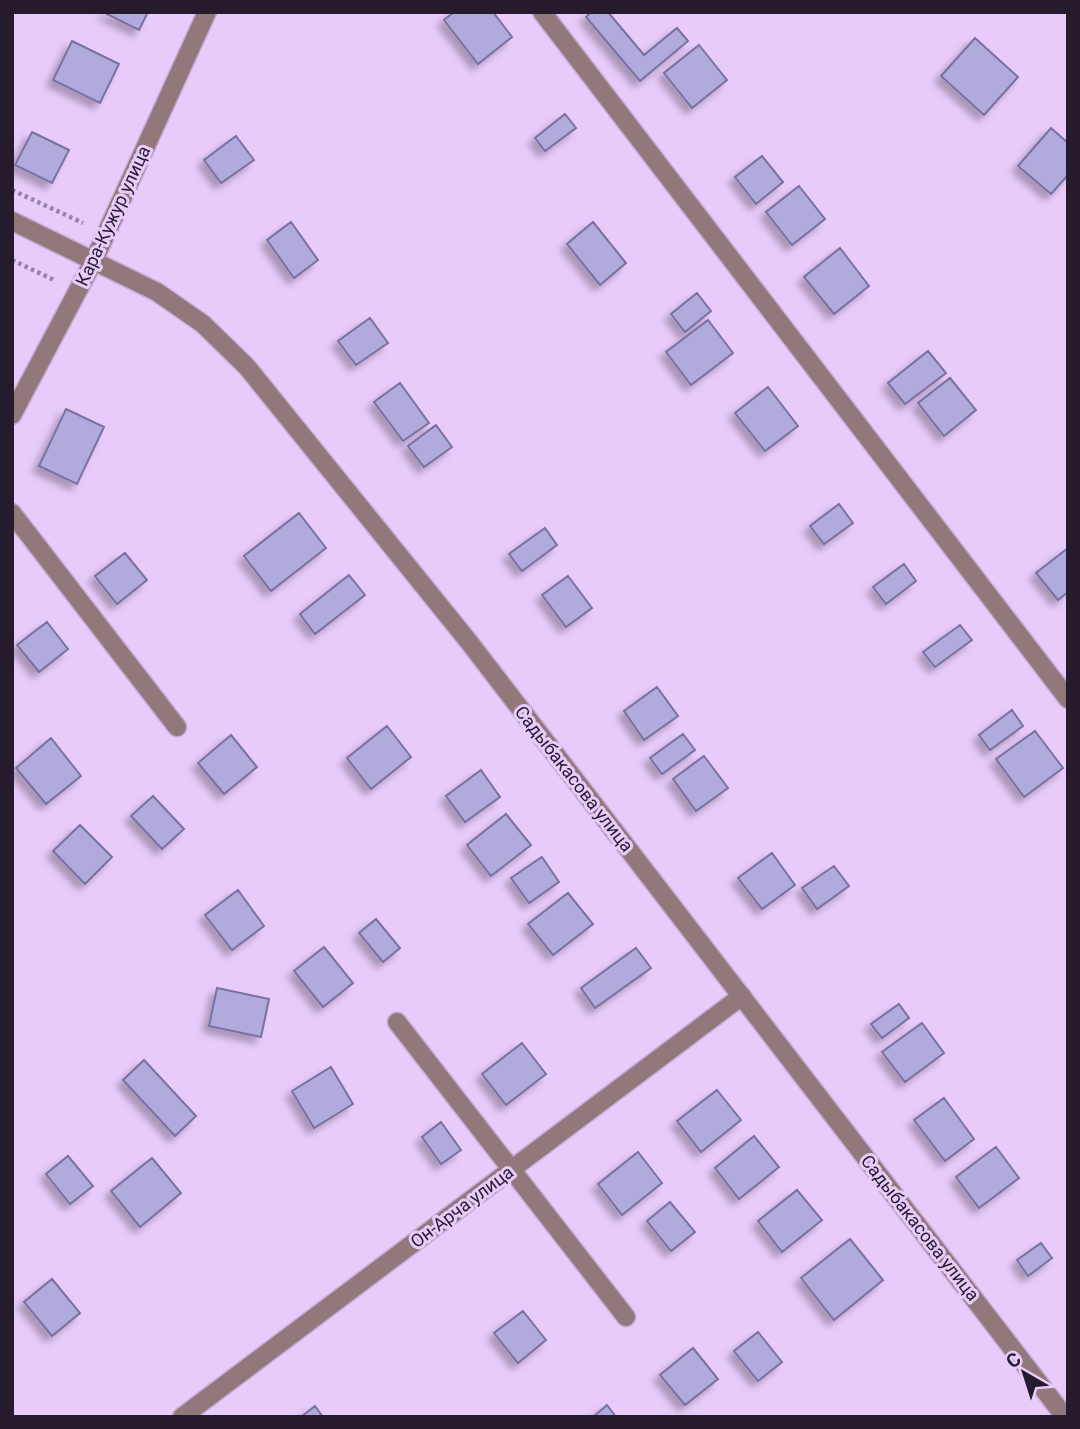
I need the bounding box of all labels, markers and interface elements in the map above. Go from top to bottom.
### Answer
street label: Кара-Кужур улица [71,142,154,289]
street label: Садыбакасова улица [511,702,638,856]
street label: Садыбакасова улица [857,1151,984,1305]
street label: Он-Арча улица [406,1161,517,1252]
north arrow [989,1338,1059,1408]
text: С [1002,1347,1026,1373]

